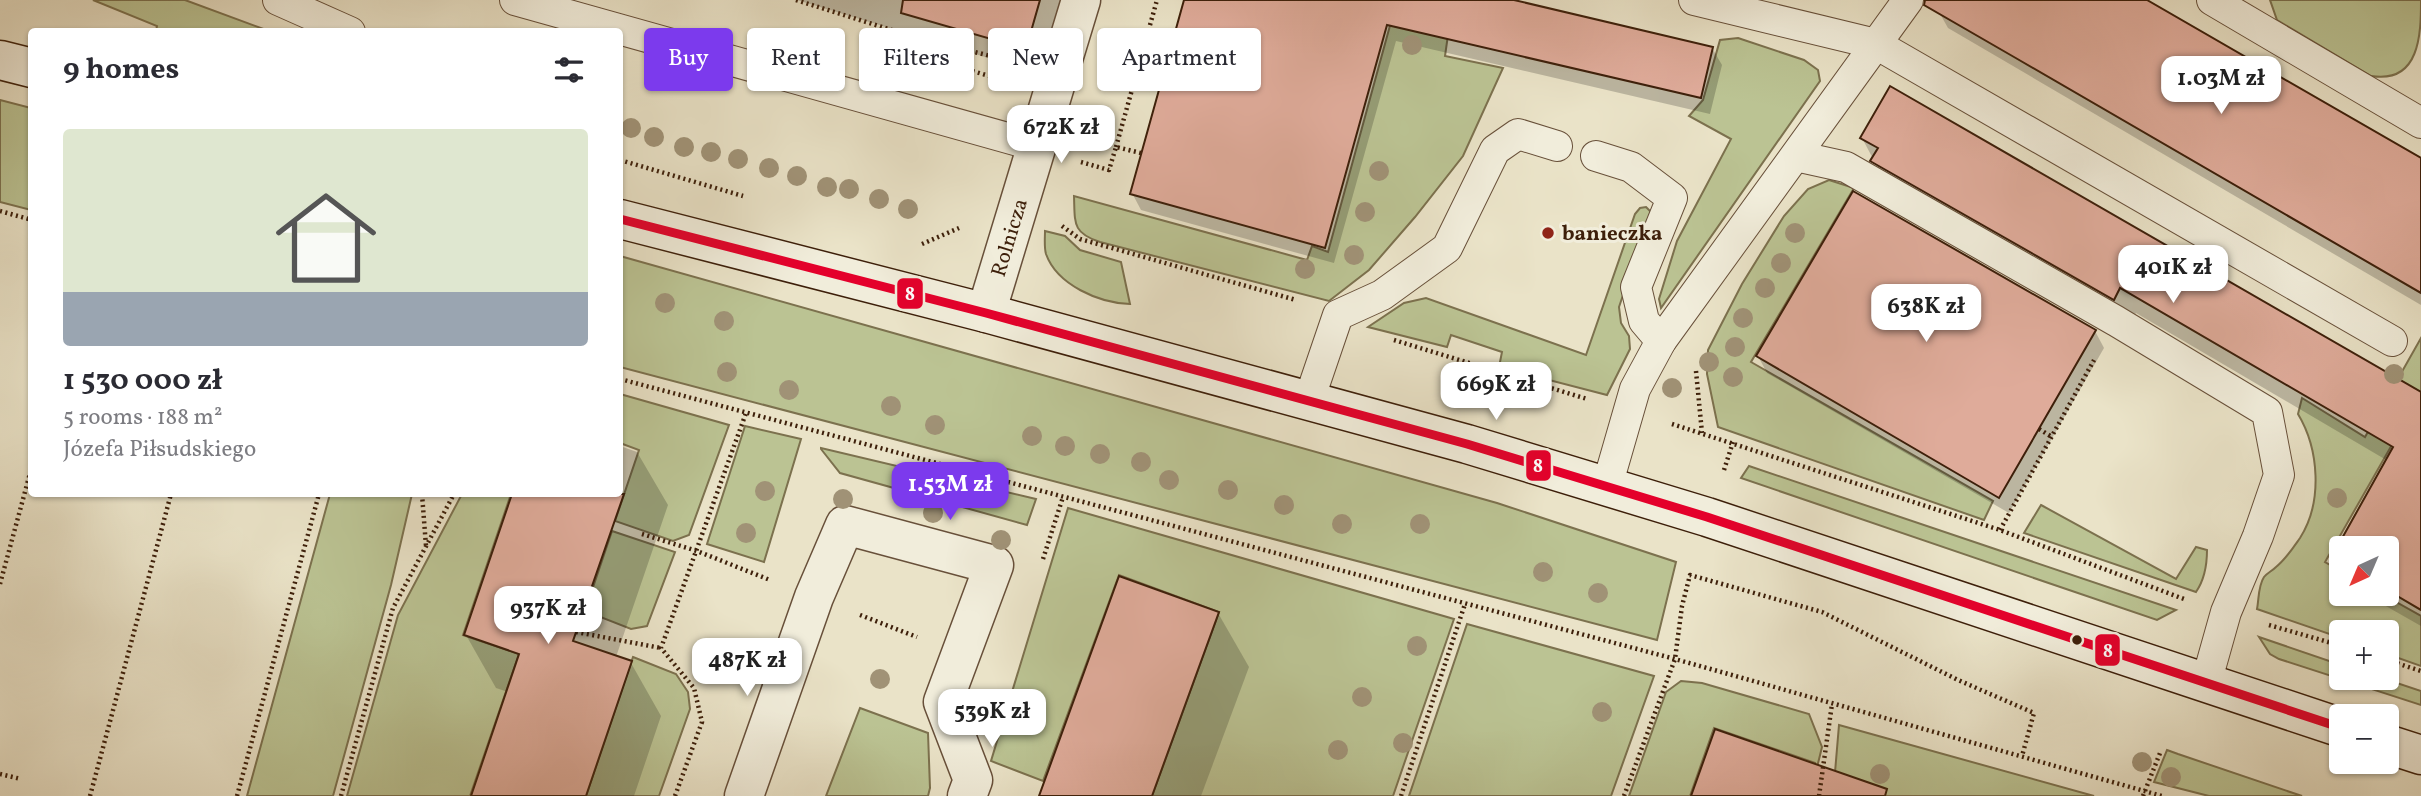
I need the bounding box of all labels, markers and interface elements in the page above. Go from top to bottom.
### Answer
chip: Buy [644,28,733,91]
chip: Rent [747,28,845,91]
chip: Filters [859,28,974,91]
chip: New [988,28,1083,91]
chip: Apartment [1097,28,1261,91]
text: 9 homes [63,49,179,91]
icon: filters [550,51,588,89]
pin: 1.03M zł [2149,57,2293,116]
text: 1.03M zł [2177,63,2265,95]
pin: 672K zł [996,106,1126,165]
text: 672K zł [1023,112,1099,144]
icon: home [263,175,389,301]
street label: Rolnicza [985,195,1036,281]
place label: banieczka [1562,220,1662,249]
marker: banieczka [1540,225,1556,241]
pin: 401K zł [2108,246,2238,305]
text: 401K zł [2134,252,2212,284]
line badge: 8 [896,277,924,310]
text: 8 [905,282,915,308]
pin: 638K zł [1861,284,1991,344]
text: 638K zł [1887,291,1965,323]
text: 1 530 000 zł [63,360,222,402]
pin: 669K zł [1431,362,1561,422]
text: 669K zł [1457,369,1535,401]
text: 5 rooms · 188 m² [63,402,222,434]
text: Józefa Piłsudskiego [63,434,256,466]
line badge: 8 [1525,449,1552,482]
text: 8 [1533,454,1543,480]
pin: 1.53M zł [878,462,1022,522]
text: 1.53M zł [908,469,992,501]
north arrow [2329,536,2399,606]
map controls [2329,536,2399,774]
pin: 937K zł [483,586,613,646]
text: 937K zł [510,593,586,625]
button: + [2329,620,2399,690]
unlabelled marker [2070,633,2084,647]
line badge: 8 [2094,633,2121,667]
pin: 487K zł [682,638,812,698]
text: 8 [2103,639,2113,665]
text: 487K zł [708,645,786,677]
pin: 539K zł [927,690,1057,749]
text: 539K zł [954,696,1030,728]
button: − [2329,704,2399,774]

